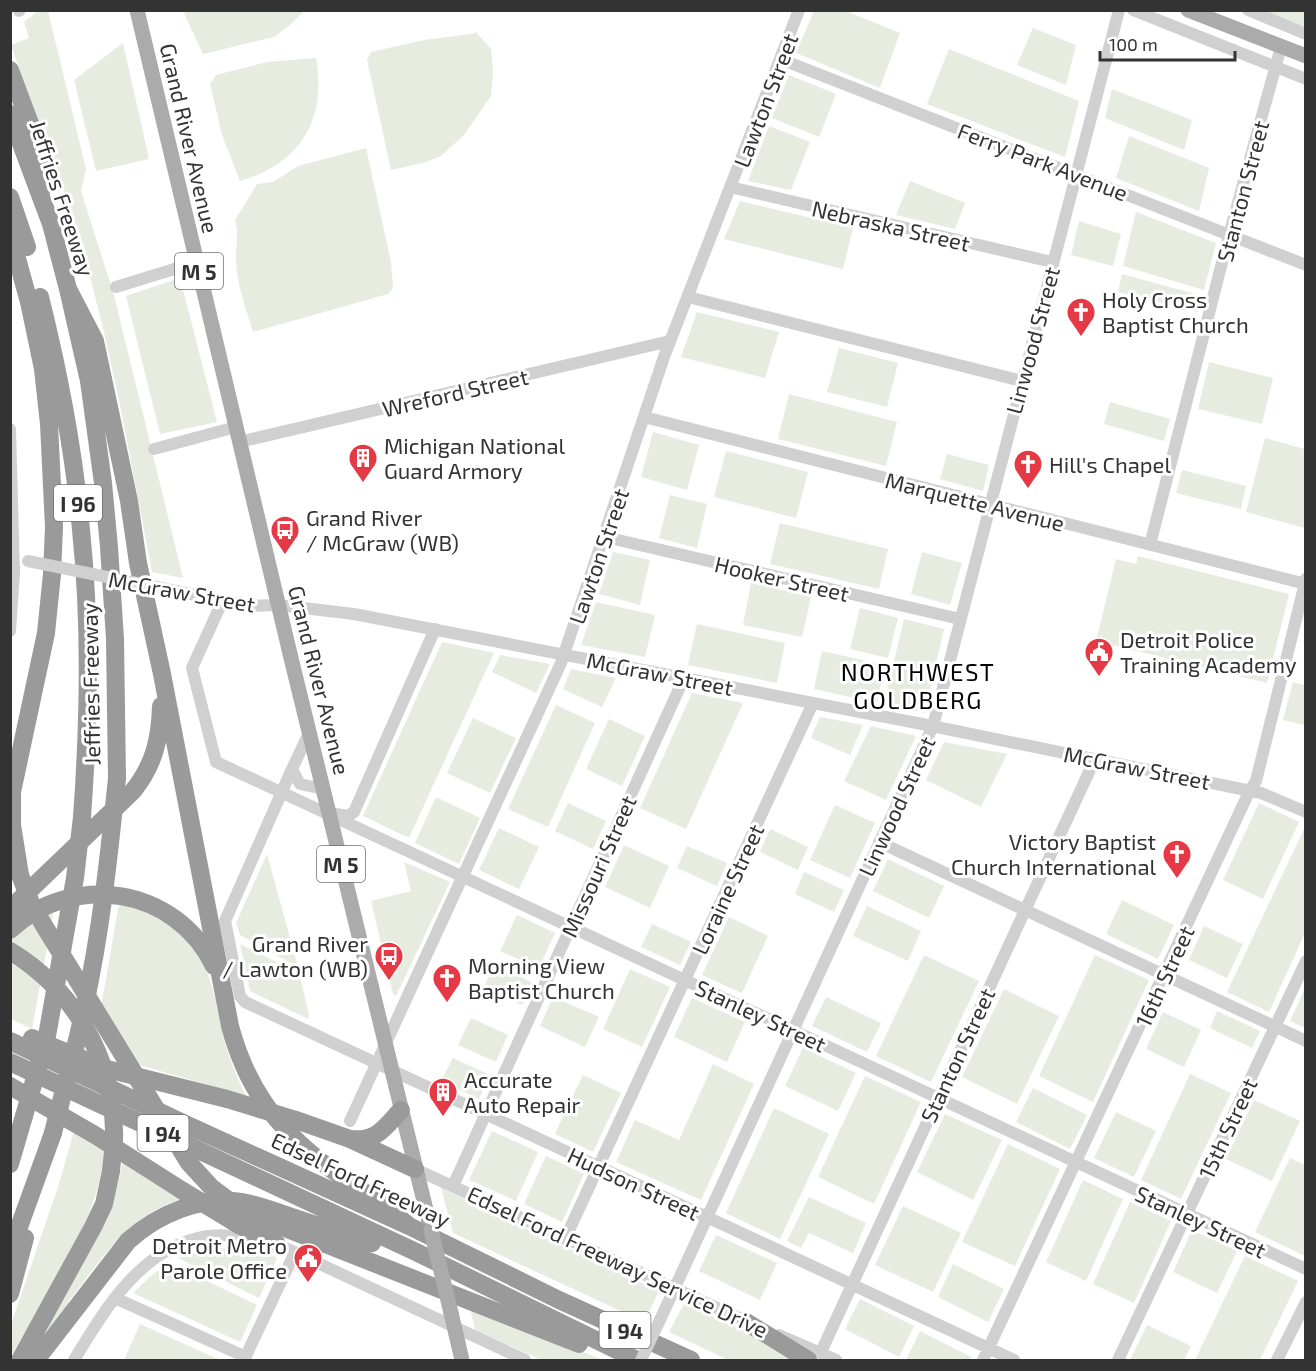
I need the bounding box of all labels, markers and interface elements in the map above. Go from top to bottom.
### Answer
scale bar [1100,24,1235,62]
street label: Lawton Street [728,29,802,171]
text: 100 m [1109,33,1158,55]
street label: Grand River Avenue [156,41,224,235]
street label: Jeffries Freeway [26,117,101,280]
street label: Ferry Park Avenue [954,117,1132,205]
street label: Stanton Street [1211,118,1273,264]
street label: Nebraska Street [810,194,972,256]
road number: M 5 [175,253,223,289]
street label: Linwood Street [1000,264,1064,416]
place label: Holy Cross Baptist Church [1102,286,1249,337]
church icon: Holy Cross Baptist Church [1065,296,1097,338]
street label: Wreford Street [380,363,530,421]
place label: Michigan National Guard Armory [384,432,565,483]
building icon: Michigan National Guard Armory [347,442,379,484]
church icon: Hill's Chapel [1012,448,1044,490]
place label: Hill's Chapel [1049,451,1171,477]
street label: Marquette Avenue [883,466,1067,536]
road number: I 96 [54,485,102,521]
street label: Lawton Street [563,485,633,627]
place label: Grand River / McGraw (WB) [306,504,459,555]
bus stop icon: Grand River / McGraw (WB) [269,514,301,556]
street label: Hooker Street [712,550,852,606]
street label: McGraw Street [107,565,257,617]
street label: Grand River Avenue [284,583,356,777]
street label: Jeffries Freeway [76,602,104,765]
place label: Detroit Police Training Academy [1120,626,1297,677]
public building icon: Detroit Police Training Academy [1083,636,1115,678]
street label: McGraw Street [585,646,735,700]
district label: NORTHWEST GOLDBERG [841,657,995,714]
street label: Linwood Street [852,732,940,880]
street label: McGraw Street [1062,740,1212,794]
street label: Missouri Street [555,791,641,941]
street label: Loraine Street [685,820,769,958]
place label: Victory Baptist Church International [951,828,1156,879]
church icon: Victory Baptist Church International [1161,838,1193,880]
road number: M 5 [317,846,365,882]
street label: 16th Street [1129,921,1199,1031]
place label: Grand River / Lawton (WB) [222,930,368,981]
bus stop icon: Grand River / Lawton (WB) [373,940,405,982]
place label: Morning View Baptist Church [468,952,615,1003]
church icon: Morning View Baptist Church [431,962,463,1004]
street label: Stanley Street [692,973,830,1057]
street label: Stanton Street [915,984,999,1126]
place label: Accurate Auto Repair [464,1066,581,1117]
street label: 15th Street [1192,1074,1262,1182]
building icon: Accurate Auto Repair [427,1076,459,1118]
road number: I 94 [138,1115,188,1151]
street label: Edsel Ford Freeway [267,1126,455,1232]
street label: Hudson Street [564,1141,704,1225]
street label: Stanley Street [1132,1179,1270,1263]
street label: Edsel Ford Freeway Service Drive [464,1180,772,1342]
place label: Detroit Metro Parole Office [152,1232,287,1283]
public building icon: Detroit Metro Parole Office [292,1242,324,1284]
road number: I 94 [600,1312,650,1348]

